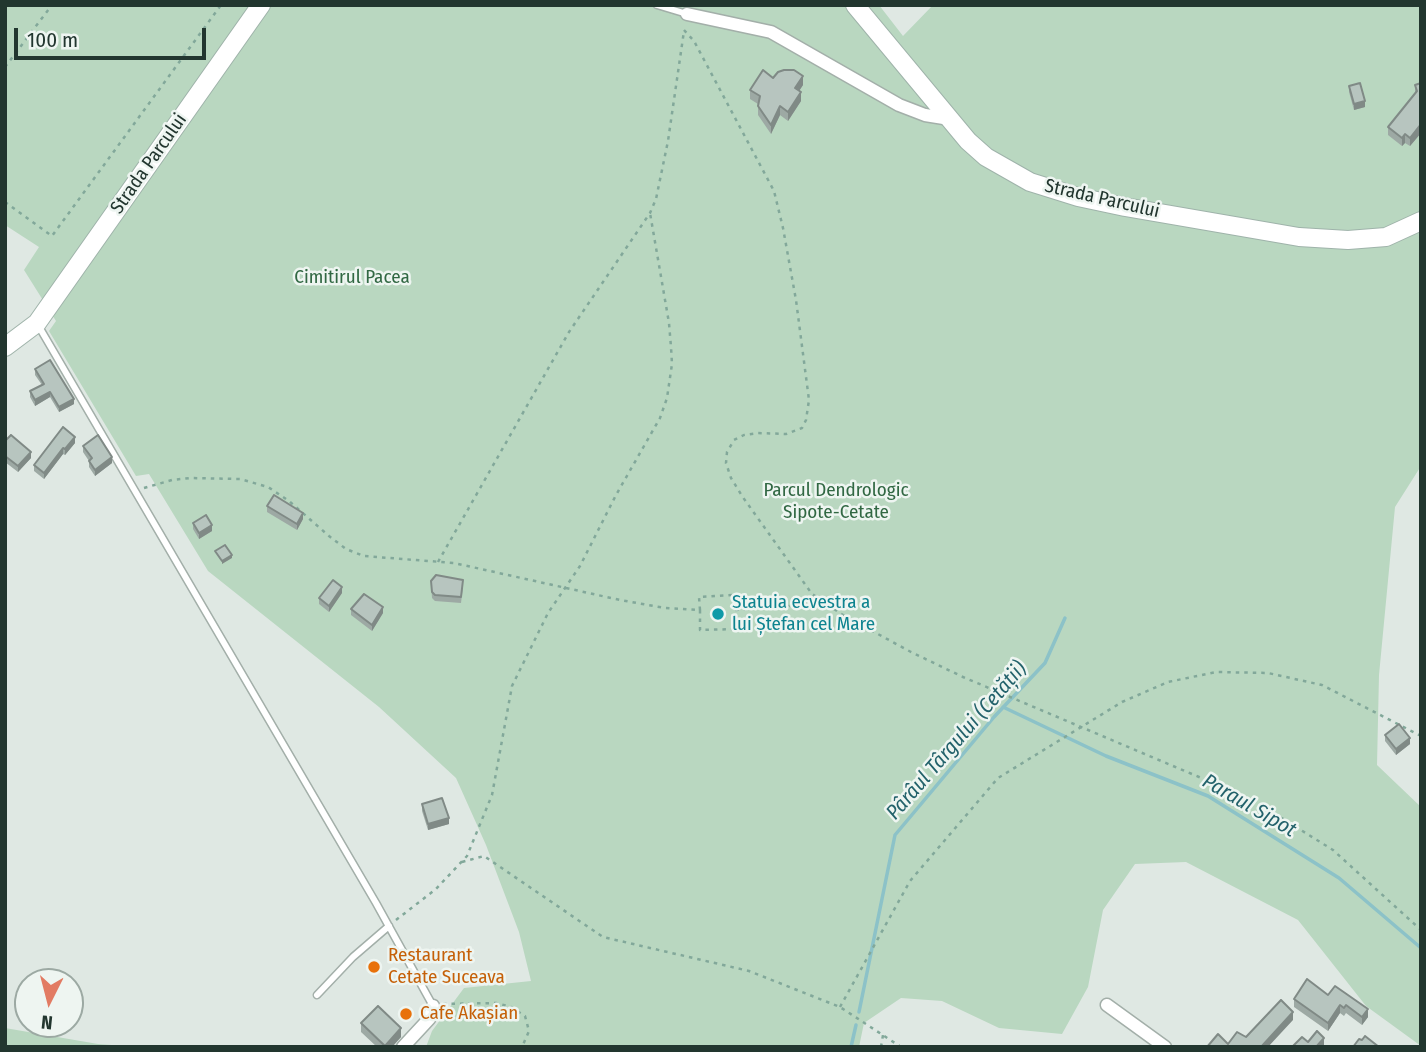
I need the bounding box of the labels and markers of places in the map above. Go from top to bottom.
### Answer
place label: Statuia ecvestra a lui Ștefan cel Mare [732,592,875,636]
marker: Statuia ecvestra a lui Ștefan cel Mare [710,606,726,622]
place label: Restaurant Cetate Suceava [388,945,505,989]
marker: Restaurant Cetate Suceava [366,959,382,975]
place label: Cafe Akașian [420,1003,518,1025]
marker: Cafe Akașian [398,1006,414,1022]

